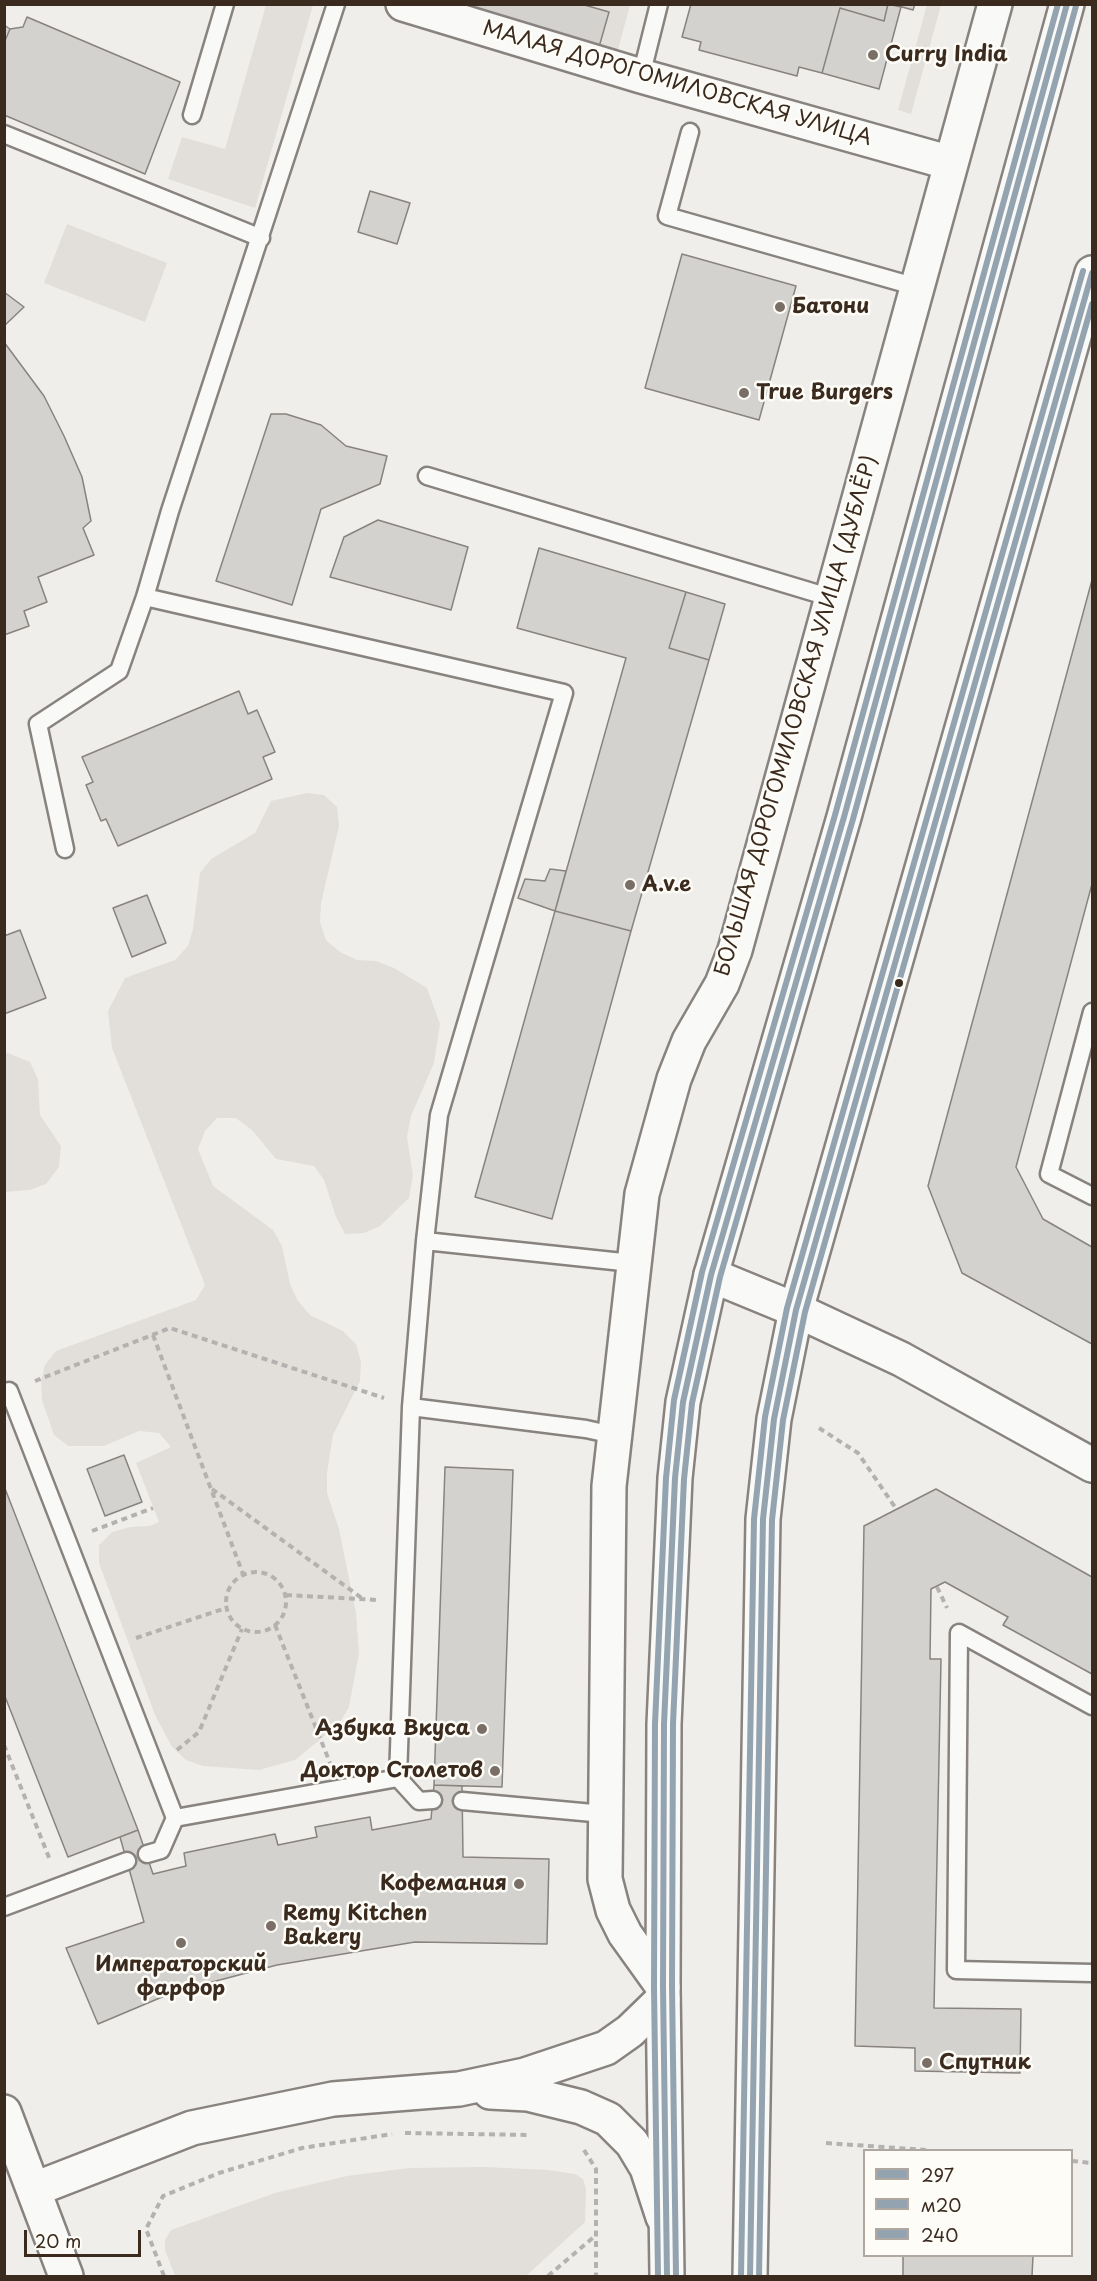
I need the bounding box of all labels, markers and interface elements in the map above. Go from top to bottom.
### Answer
street label: МАЛАЯ ДОРОГОМИЛОВСКАЯ УЛИЦА [480,16,874,152]
place label: Curry India [885,42,1008,68]
marker: Curry India [866,48,880,62]
place label: Батони [792,294,869,320]
marker: Батони [773,300,787,314]
place label: True Burgers [756,380,893,406]
marker: True Burgers [737,386,751,400]
street label: БОЛЬШАЯ ДОРОГОМИЛОВСКАЯ УЛИЦА (ДУБЛЁР) [710,453,884,979]
place label: A.v.e [642,872,691,898]
marker: A.v.e [623,878,637,892]
unlabelled marker [893,977,905,989]
place label: Азбука Вкуса [315,1716,470,1742]
marker: Азбука Вкуса [475,1722,489,1736]
place label: Доктор Столетов [301,1758,483,1784]
marker: Доктор Столетов [488,1764,502,1778]
place label: Кофемания [380,1871,507,1897]
marker: Кофемания [512,1877,526,1891]
place label: Remy Kitchen Bakery [283,1901,427,1951]
marker: Remy Kitchen Bakery [264,1919,278,1933]
marker: Императорский фарфор [174,1936,188,1950]
place label: Императорский фарфор [95,1952,267,2002]
place label: Спутник [939,2050,1031,2076]
marker: Спутник [920,2056,934,2070]
legend [863,2149,1073,2257]
text: 297 [921,2161,954,2188]
text: м20 [921,2191,962,2218]
scale bar [27,2218,144,2256]
text: 240 [921,2221,958,2248]
text: 20 m [35,2227,81,2254]

